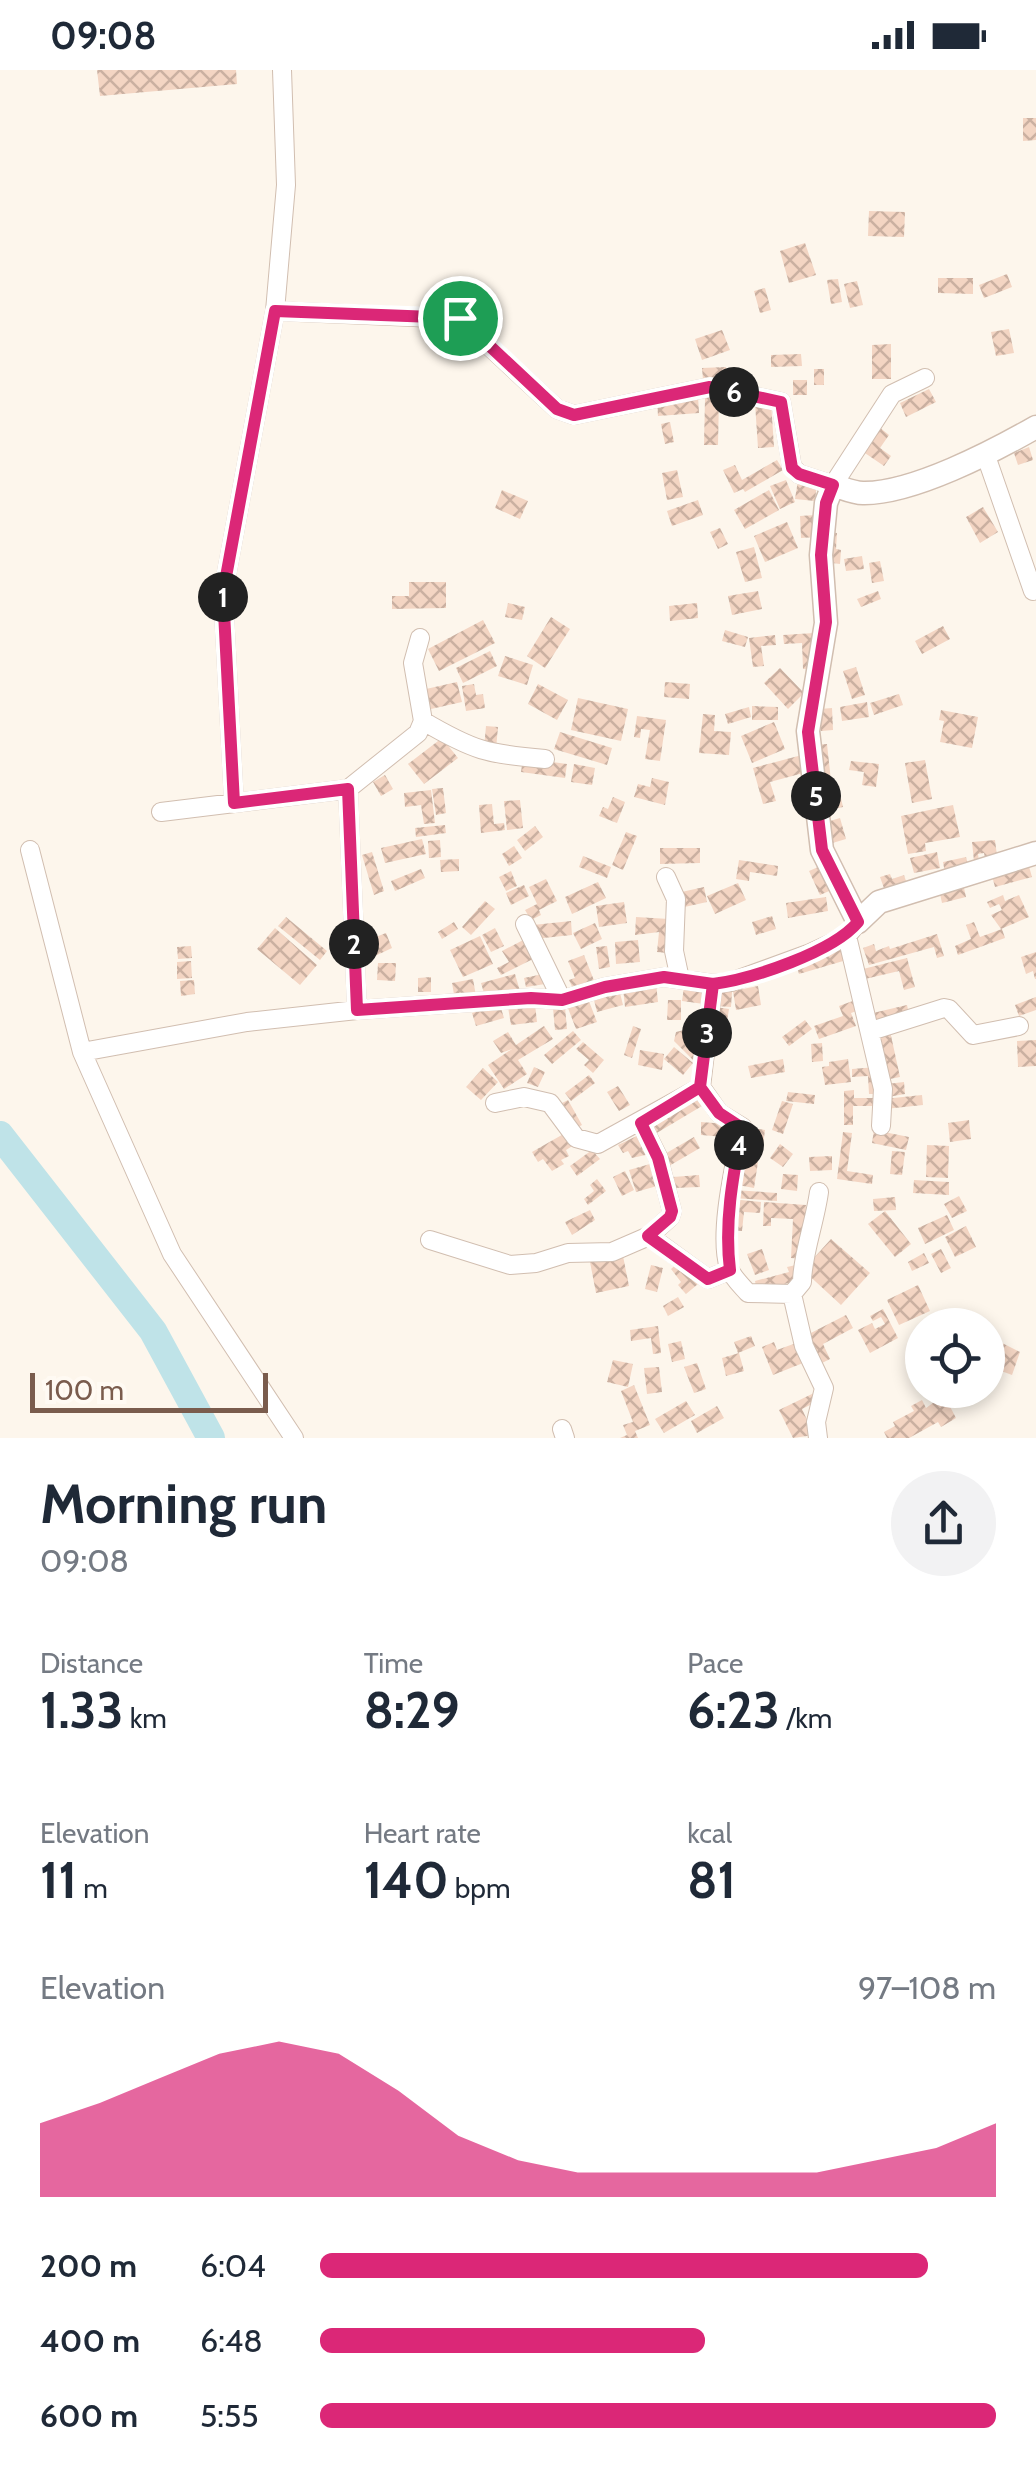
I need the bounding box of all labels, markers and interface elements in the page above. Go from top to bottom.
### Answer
text: 09:08 [50,12,156,59]
pin [418,276,503,361]
icon: arrive [433,291,488,346]
pin: 6 [709,367,759,417]
text: 6 [726,375,742,409]
pin: 1 [198,572,248,622]
text: 1 [218,580,228,614]
pin: 5 [791,771,841,821]
text: 5 [808,779,824,813]
pin: 2 [329,919,379,969]
text: 2 [347,927,361,961]
pin: 3 [682,1008,732,1058]
text: 3 [699,1016,715,1050]
pin: 4 [714,1120,764,1170]
text: 4 [730,1128,748,1162]
map controls [905,1308,1005,1408]
button: locate [905,1308,1005,1408]
scale bar [30,1368,268,1412]
text: 100 m [45,1373,124,1407]
text: Morning run [40,1470,327,1537]
button: share [891,1471,996,1576]
text: 09:08 [40,1541,129,1580]
text: Distance [40,1646,143,1680]
text: Time [364,1646,423,1680]
text: Pace [687,1646,743,1680]
text: 1.33 [40,1680,123,1741]
text: 8:29 [364,1680,460,1741]
text: 6:23 [687,1680,780,1741]
text: km [123,1701,167,1735]
text: /km [780,1701,832,1735]
text: Elevation [40,1816,149,1850]
text: Heart rate [364,1816,481,1850]
text: kcal [687,1816,732,1850]
text: 11 [40,1850,77,1911]
text: 140 [364,1850,448,1911]
text: 81 [687,1850,736,1911]
text: m [77,1871,108,1905]
text: bpm [448,1871,510,1905]
text: Elevation [40,1968,165,2007]
text: 97–108 m [858,1968,996,2007]
text: 200 m [40,2246,137,2285]
text: 6:04 [200,2246,266,2285]
text: 400 m [40,2321,140,2360]
text: 6:48 [200,2321,263,2360]
text: 600 m [40,2396,138,2435]
text: 5:55 [200,2396,259,2435]

